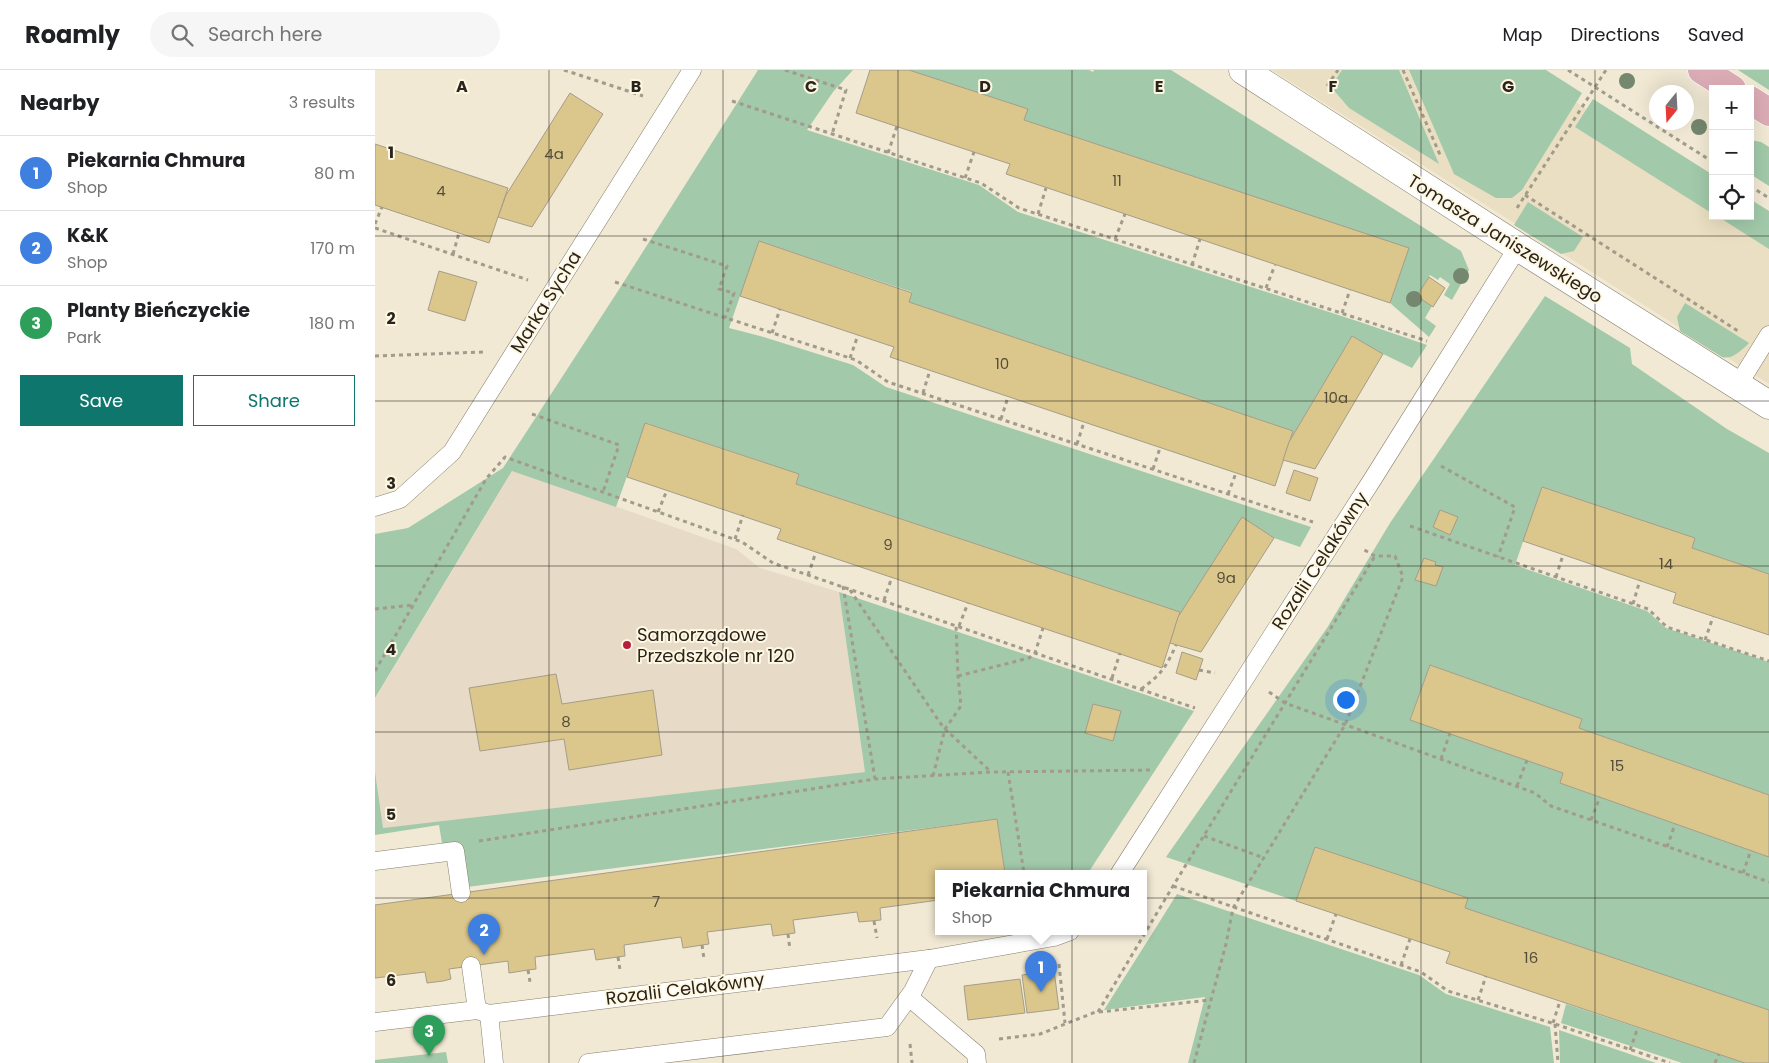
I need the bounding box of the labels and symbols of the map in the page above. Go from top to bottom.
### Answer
text: A [456,75,468,98]
text: B [631,75,641,98]
text: C [805,75,817,98]
text: D [979,75,991,98]
text: E [1155,75,1163,98]
text: F [1329,75,1338,98]
text: G [1502,75,1514,98]
north arrow [1649,85,1694,130]
text: 1 [388,141,394,164]
house number: 4a [544,143,564,164]
street label: Tomasza Janiszewskiego [1403,168,1608,309]
house number: 11 [1112,170,1122,191]
house number: 4 [436,180,446,201]
street label: Marka Sycha [504,246,587,358]
text: 2 [386,307,396,330]
house number: 10 [995,353,1009,374]
house number: 10a [1324,387,1348,408]
text: 3 [386,472,396,495]
street label: Rozalii Celakówny [1266,487,1374,635]
house number: 9 [883,534,893,555]
house number: 14 [1659,553,1673,574]
house number: 9a [1216,567,1236,588]
place label: Samorządowe Przedszkole nr 120 [637,622,795,668]
text: 4 [386,638,397,661]
marker: Samorządowe Przedszkole nr 120 [621,639,633,651]
your location [1333,687,1359,713]
house number: 8 [561,711,571,732]
house number: 15 [1610,755,1624,776]
text: 5 [386,803,396,826]
house number: 7 [652,891,660,912]
pin: 2 [468,914,500,955]
house number: 16 [1524,947,1538,968]
pin: 1 [1025,951,1057,992]
street label: Rozalii Celakówny [604,966,766,1011]
text: 6 [386,969,396,992]
pin: 3 [413,1015,445,1056]

